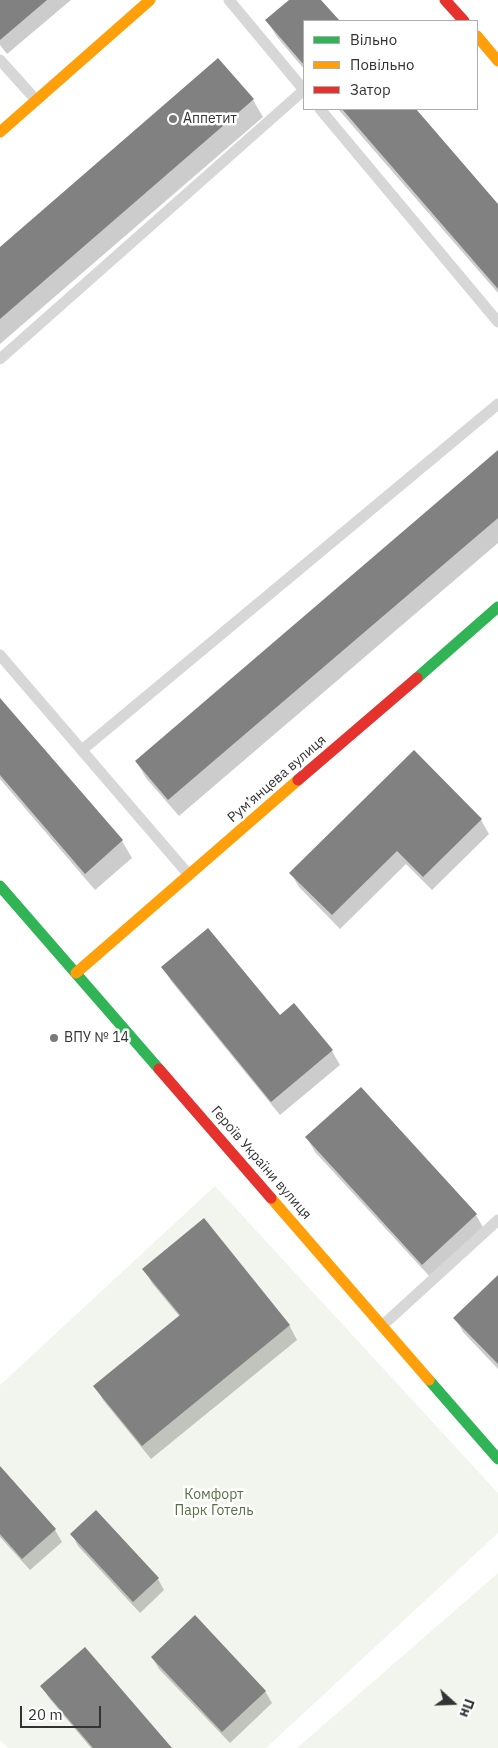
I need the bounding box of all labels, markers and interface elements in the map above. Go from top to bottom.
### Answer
legend [303,20,478,110]
text: Вільно [350,30,397,49]
text: Повільно [350,55,414,74]
text: Затор [350,80,391,99]
place label: Аппетит [183,111,237,127]
marker: Аппетит [167,113,179,125]
street label: Рум’янцева вулиця [224,732,330,826]
place label: ВПУ № 14 [64,1030,129,1046]
marker: ВПУ № 14 [48,1032,60,1044]
street label: Героїв України вулиця [207,1103,315,1223]
park label: Комфорт Парк Готель [175,1487,253,1520]
north arrow [428,1678,478,1728]
scale bar [22,1696,104,1728]
text: Пн [455,1696,479,1720]
text: 20 m [28,1705,63,1724]

